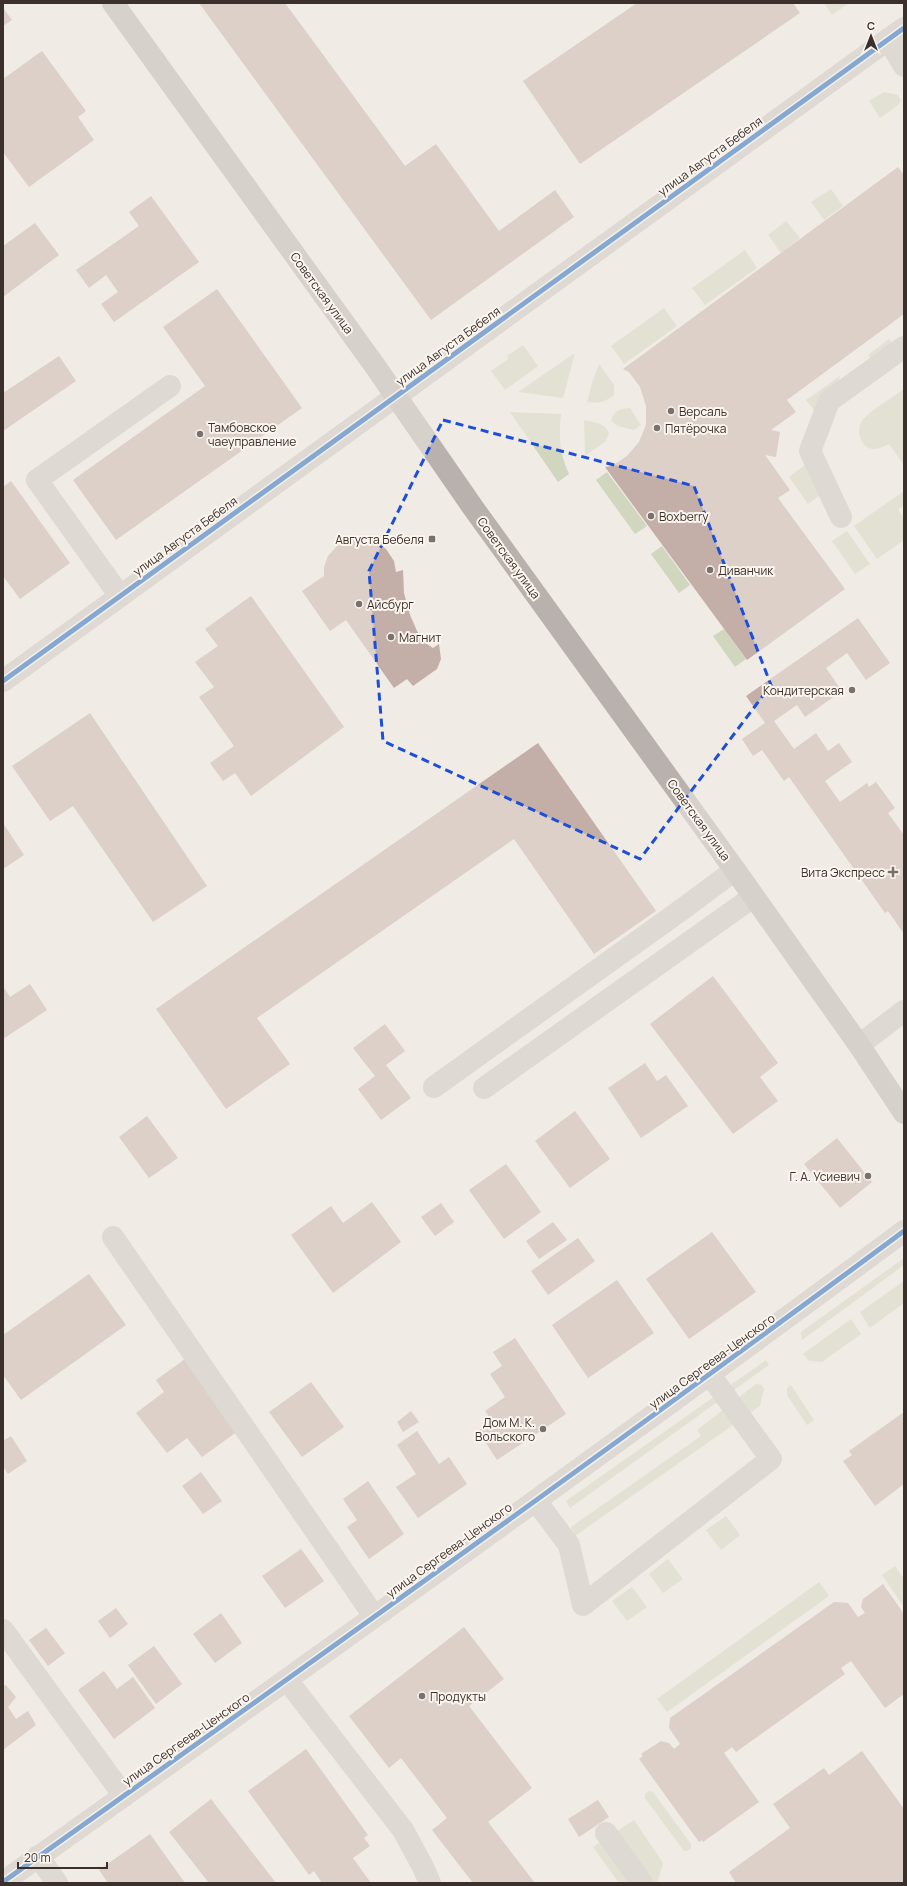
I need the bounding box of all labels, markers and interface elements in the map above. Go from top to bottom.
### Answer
north arrow [851,16,891,56]
text: С [867,18,875,33]
street label: улица Августа Бебеля [654,112,766,200]
street label: Советская улица [287,249,357,337]
street label: улица Августа Бебеля [392,302,504,390]
place label: Версаль [679,403,727,420]
marker: Версаль [666,406,676,416]
place label: Тамбовское чаеуправление [208,419,296,450]
place label: Пятёрочка [665,420,726,437]
marker: Пятёрочка [652,423,662,433]
marker: Тамбовское чаеуправление [195,429,205,439]
street label: улица Августа Бебеля [129,492,241,580]
place label: Boxberry [659,508,709,525]
marker: Boxberry [646,511,656,521]
street label: Советская улица [474,514,544,602]
place label: Августа Бебеля [335,531,424,548]
marker: Августа Бебеля [427,534,437,544]
place label: Диванчик [718,562,774,579]
marker: Диванчик [705,565,715,575]
place label: Айсбург [367,596,414,613]
marker: Айсбург [354,599,364,609]
place label: Магнит [399,629,441,646]
marker: Магнит [386,632,396,642]
place label: Кондитерская [763,682,844,699]
marker: Кондитерская [847,685,857,695]
street label: Советская улица [664,776,734,864]
place label: Вита Экспресс [801,864,885,881]
marker: Вита Экспресс [888,867,898,877]
place label: Г. А. Усиевич [790,1168,860,1185]
marker: Г. А. Усиевич [863,1171,873,1181]
street label: улица Сергеева-Ценского [646,1310,778,1412]
place label: Дом М. К. Вольского [475,1414,535,1445]
marker: Дом М. К. Вольского [538,1424,548,1434]
street label: улица Сергеева-Ценского [383,1499,515,1601]
place label: Продукты [430,1688,486,1705]
street label: улица Сергеева-Ценского [119,1689,253,1789]
marker: Продукты [417,1691,427,1701]
scale bar [18,1844,107,1870]
text: 20 m [24,1849,51,1866]

